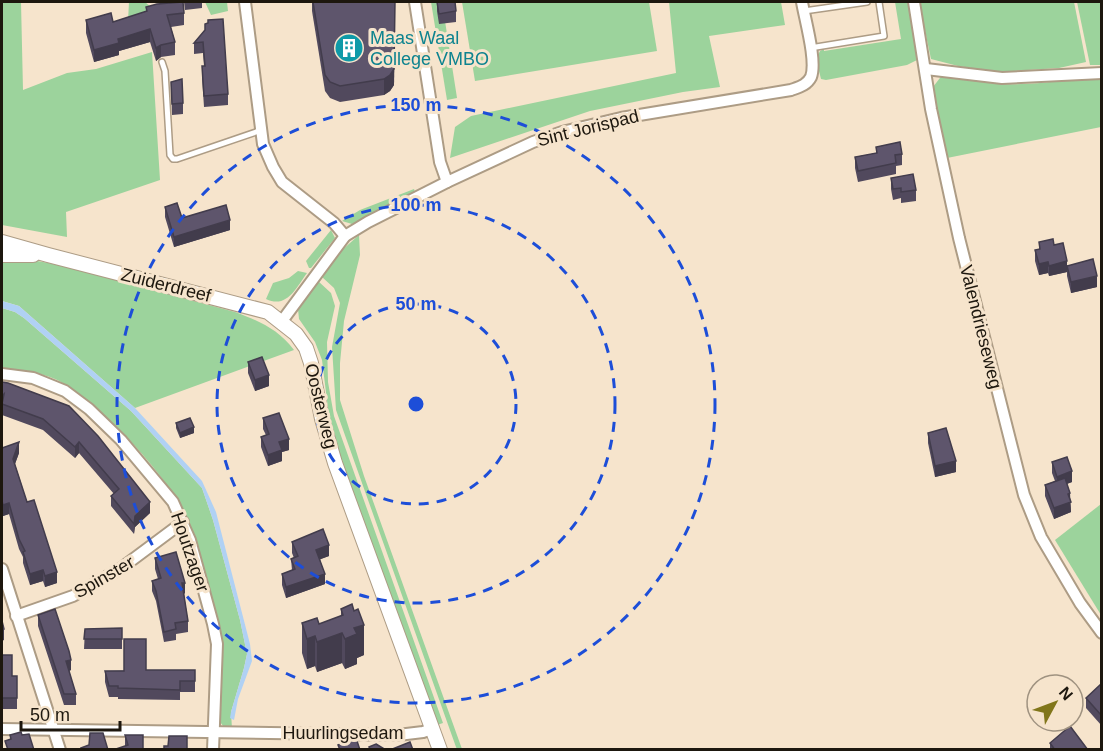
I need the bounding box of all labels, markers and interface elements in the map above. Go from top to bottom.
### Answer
place label: Maas Waal College VMBO [370,28,489,69]
building icon: Maas Waal College VMBO [333,32,365,64]
text: 150 m [390,95,442,115]
street label: Sint Jorispad [535,106,641,150]
text: 100 m [390,195,442,215]
street label: Valendrieseweg [956,263,1006,391]
street label: Zuiderdreef [119,264,214,306]
text: 50 m [395,294,437,314]
street label: Oosterweg [301,361,341,451]
centre of rings [406,394,426,414]
street label: Houtzager [167,509,213,595]
street label: Spinster [70,552,138,602]
north arrow [1025,673,1085,733]
text: N [1056,684,1076,703]
scale bar [21,694,120,732]
text: 50 m [30,705,70,725]
street label: Huurlingsedam [282,723,404,743]

